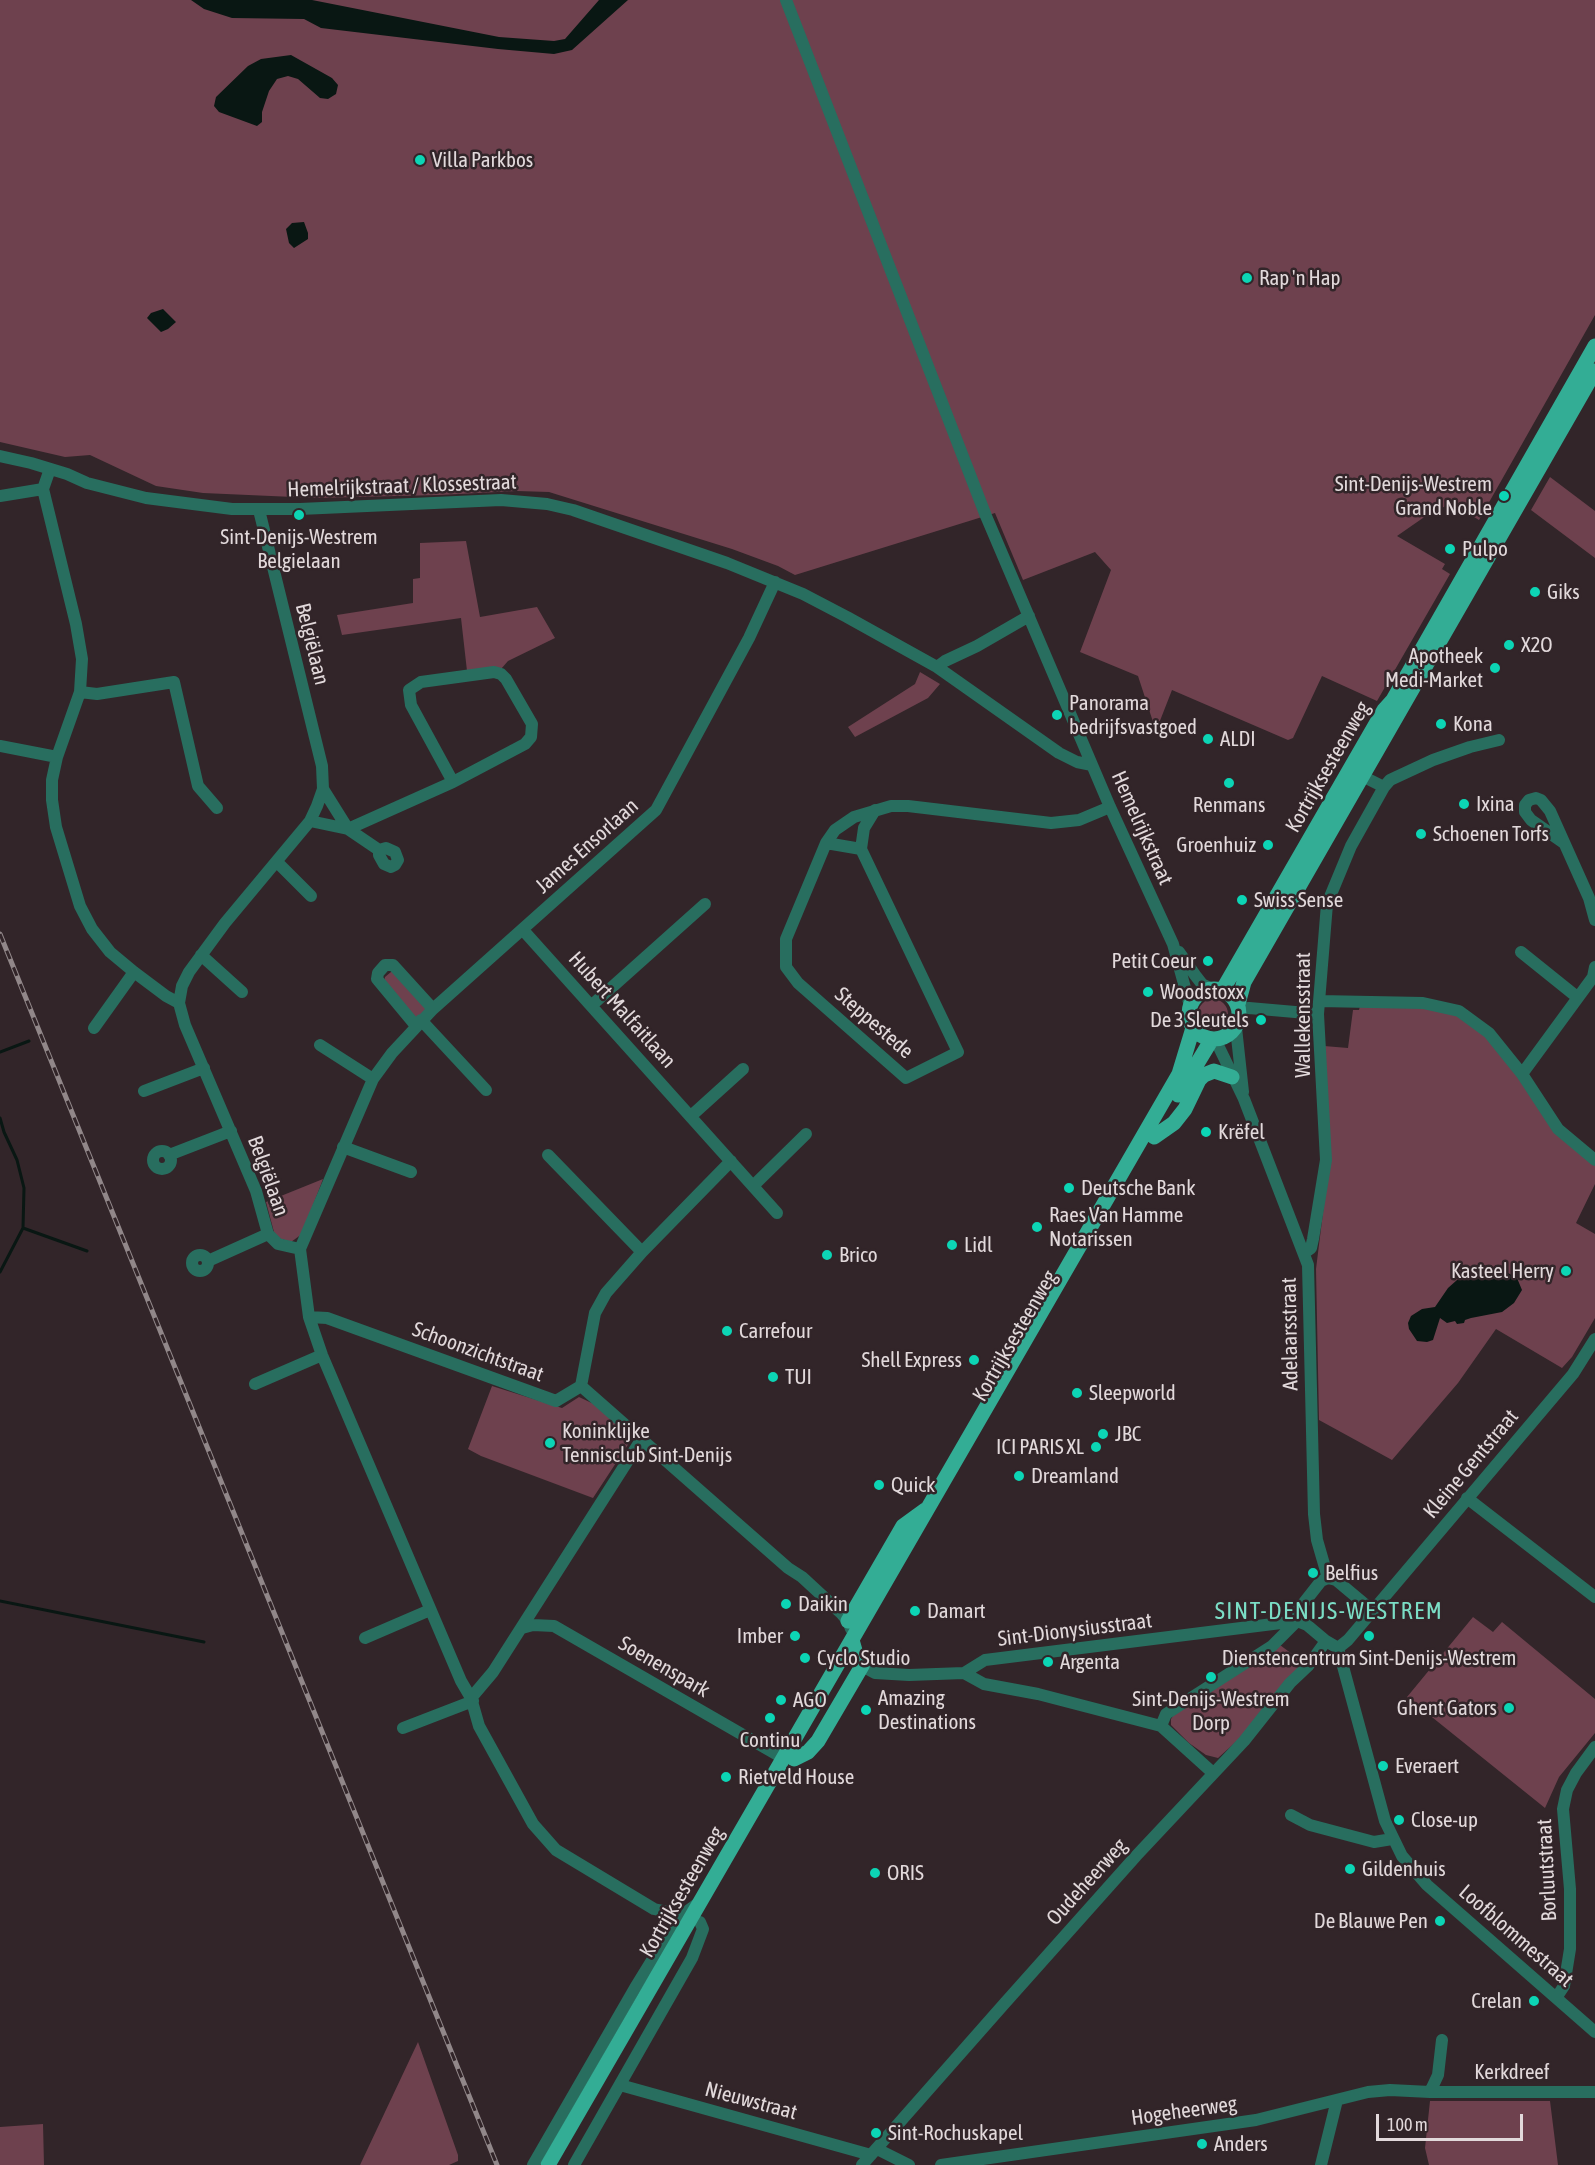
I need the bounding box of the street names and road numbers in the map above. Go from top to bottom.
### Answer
street label: Hemelrijkstraat / Klossestraat [287,469,517,503]
street label: Belgiëlaan [290,600,334,688]
street label: Kortrijksesteenweg [1280,697,1376,837]
street label: Hemelrijkstraat [1106,767,1178,889]
street label: James Ensorlaan [531,793,643,899]
street label: Hubert Malfaitlaan [563,947,681,1073]
street label: Wallekensstraat [1290,952,1316,1078]
street label: Steppestede [830,982,918,1064]
street label: Belgiëlaan [242,1132,294,1220]
street label: Kortrijksesteenweg [967,1266,1063,1406]
street label: Adelaarsstraat [1276,1277,1304,1391]
street label: Schoonzichtstraat [409,1317,547,1387]
street label: Kleine Gentstraat [1418,1404,1524,1524]
street label: Sint-Dionysiusstraat [997,1608,1153,1652]
street label: Soenenspark [614,1631,714,1703]
street label: Borluutstraat [1532,1818,1562,1922]
street label: Kortrijksesteenweg [634,1822,730,1962]
street label: Oudeheerweg [1041,1833,1133,1931]
street label: Loofblommestraat [1454,1879,1578,1993]
street label: Kerkdreef [1474,2059,1550,2085]
street label: Nieuwstraat [702,2077,800,2125]
street label: Hogeheerweg [1130,2091,1238,2131]

